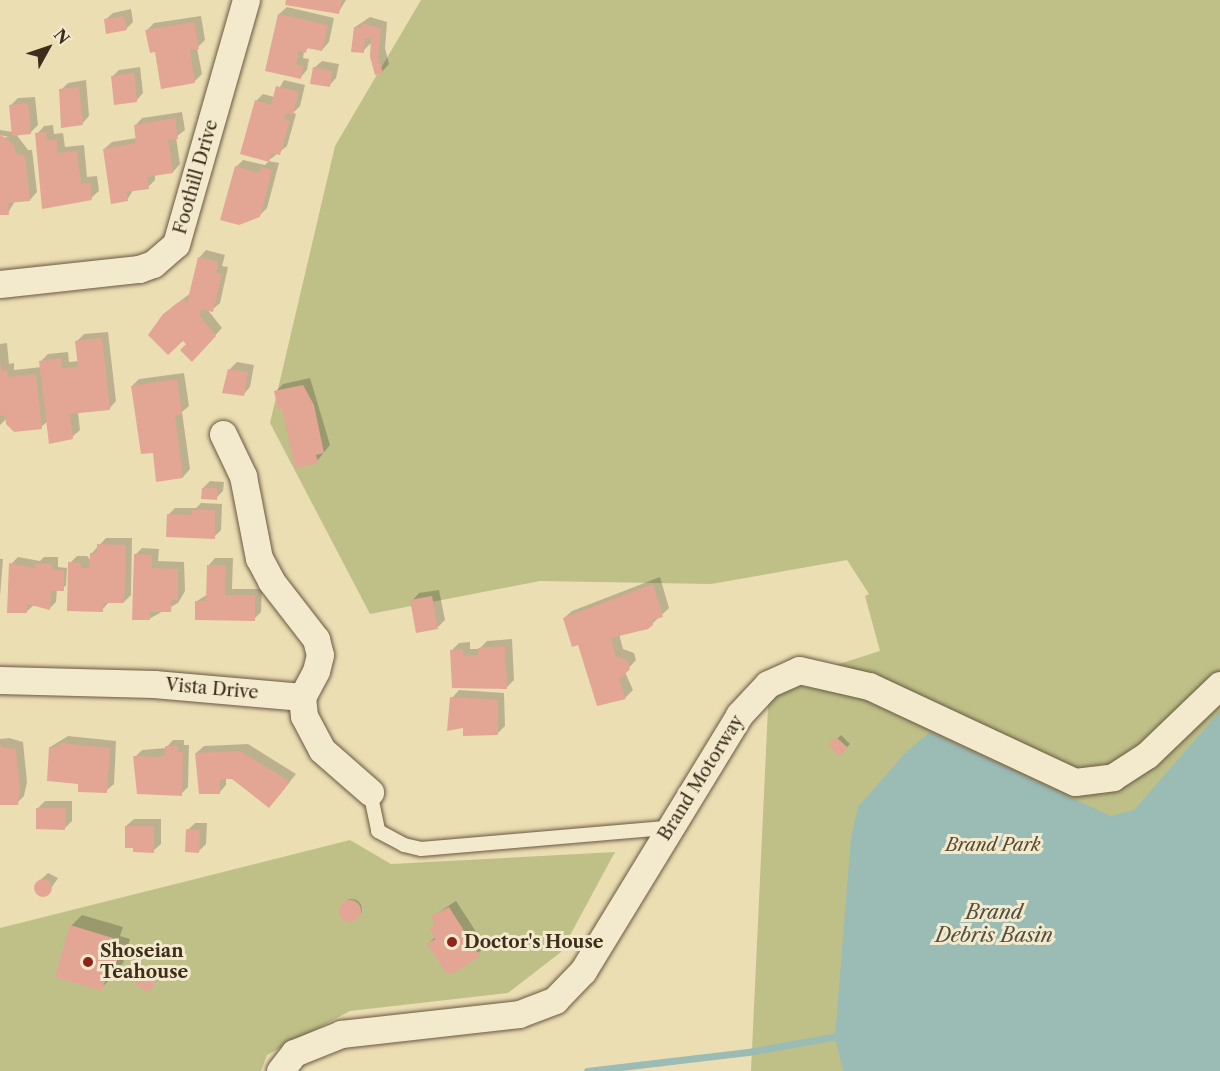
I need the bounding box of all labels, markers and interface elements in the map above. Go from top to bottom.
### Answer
north arrow [18,18,78,78]
text: N [50,25,74,48]
street label: Foothill Drive [169,117,223,237]
street label: Vista Drive [164,674,260,704]
street label: Brand Motorway [654,711,748,845]
park label: Brand Park [945,834,1041,856]
water label: Brand Debris Basin [935,901,1053,948]
place label: Doctor's House [464,931,604,953]
marker: Doctor's House [445,935,459,949]
place label: Shoseian Teahouse [100,941,188,984]
marker: Shoseian Teahouse [81,955,95,969]

